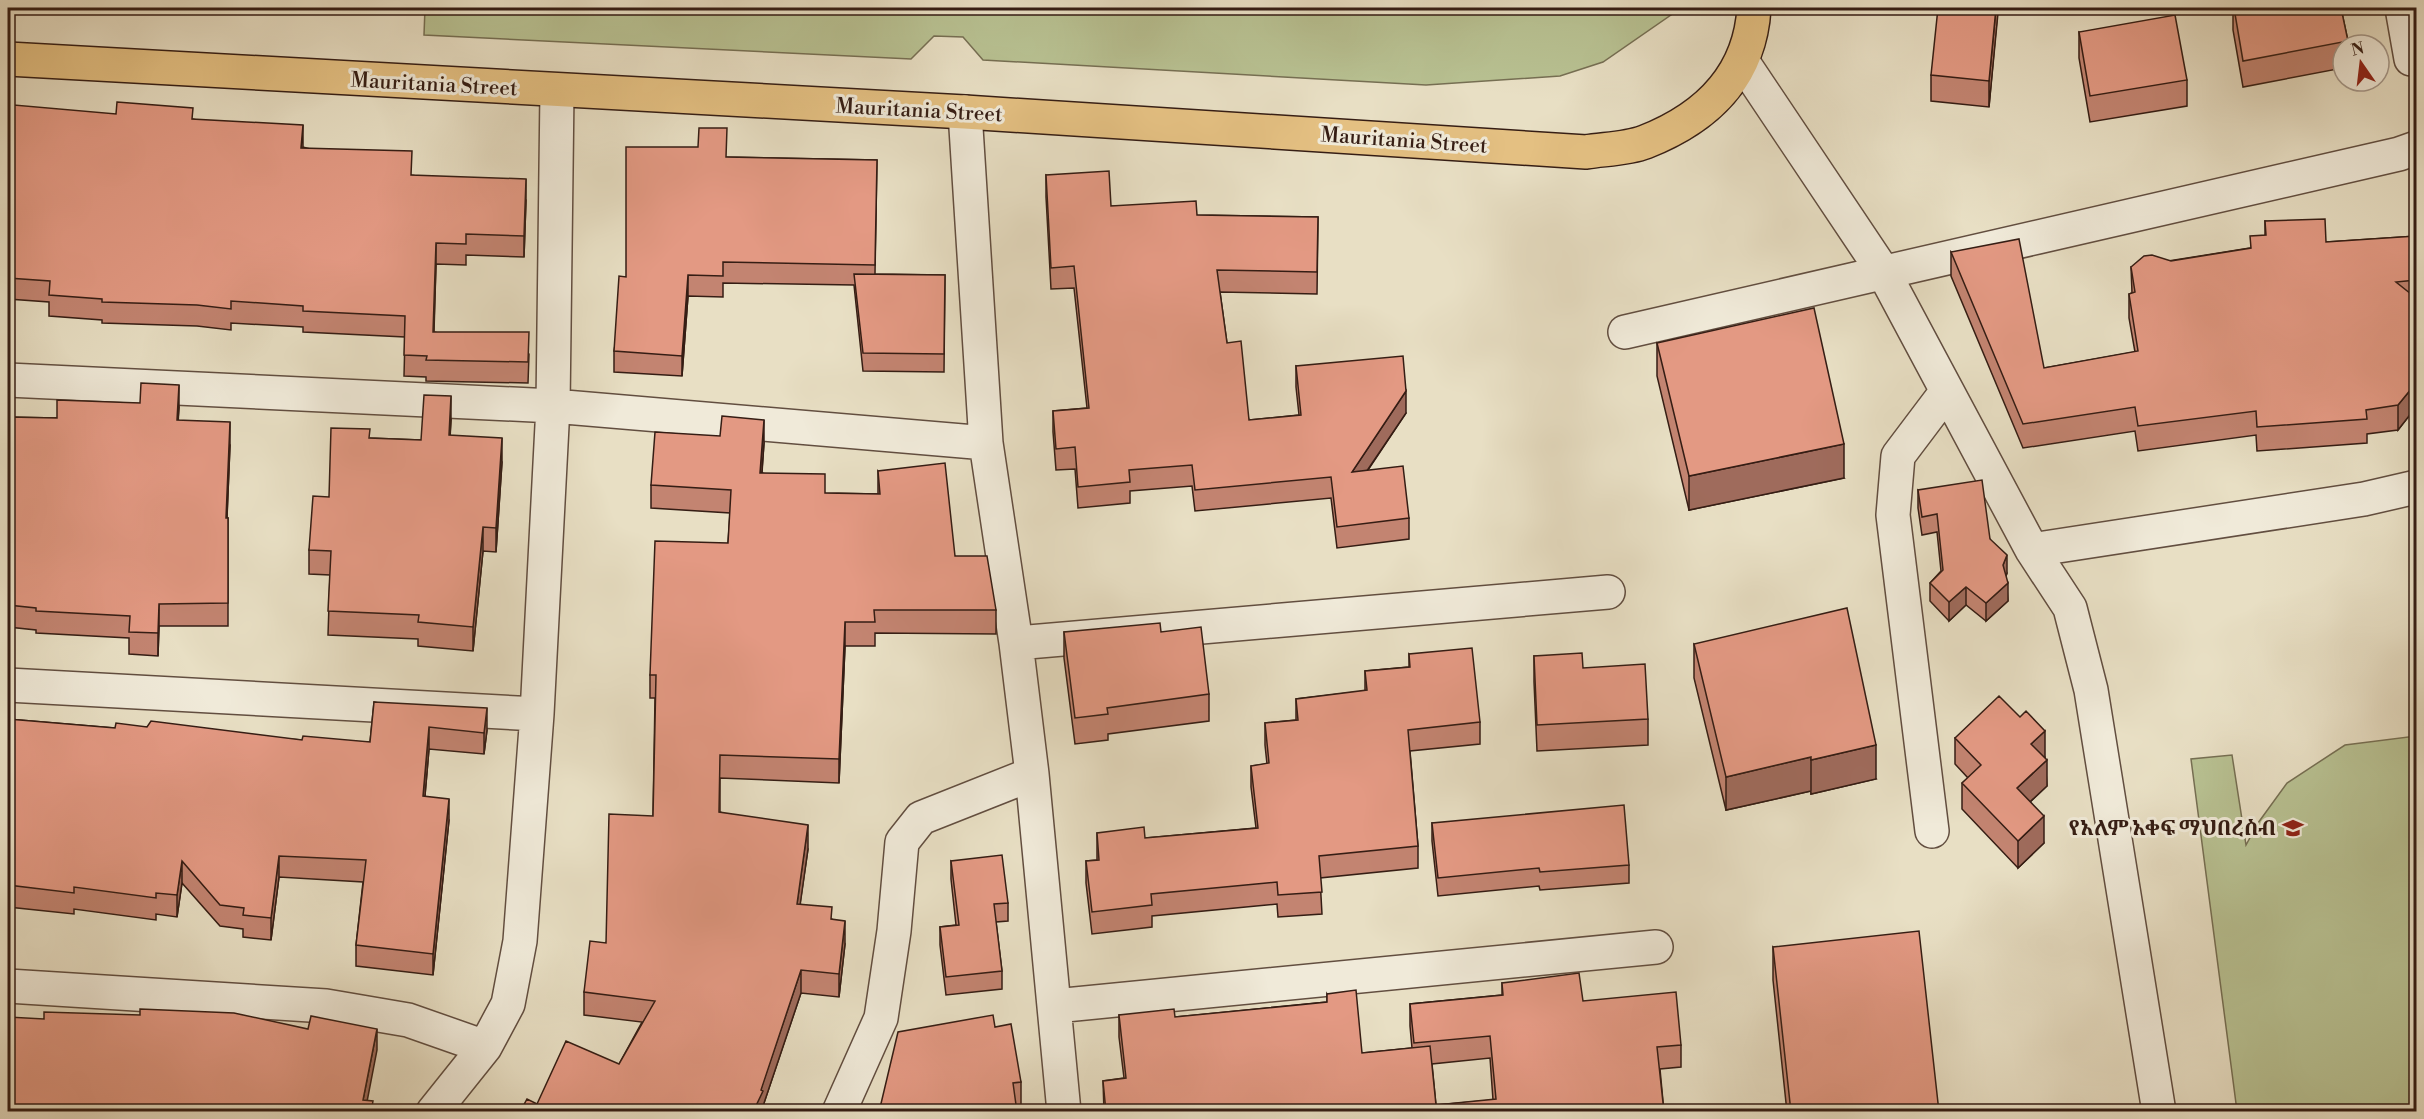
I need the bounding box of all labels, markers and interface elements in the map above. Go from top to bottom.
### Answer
north arrow [2331,33,2391,93]
text: N [2349,38,2367,61]
street label: Mauritania Street [350,68,519,102]
street label: Mauritania Street [835,94,1004,128]
street label: Mauritania Street [1320,122,1489,160]
place label: የአለም አቀፍ ማህበረስብ [2069,816,2276,842]
school or university icon: የአለም አቀፍ ማህበረስብ [2281,816,2305,840]

